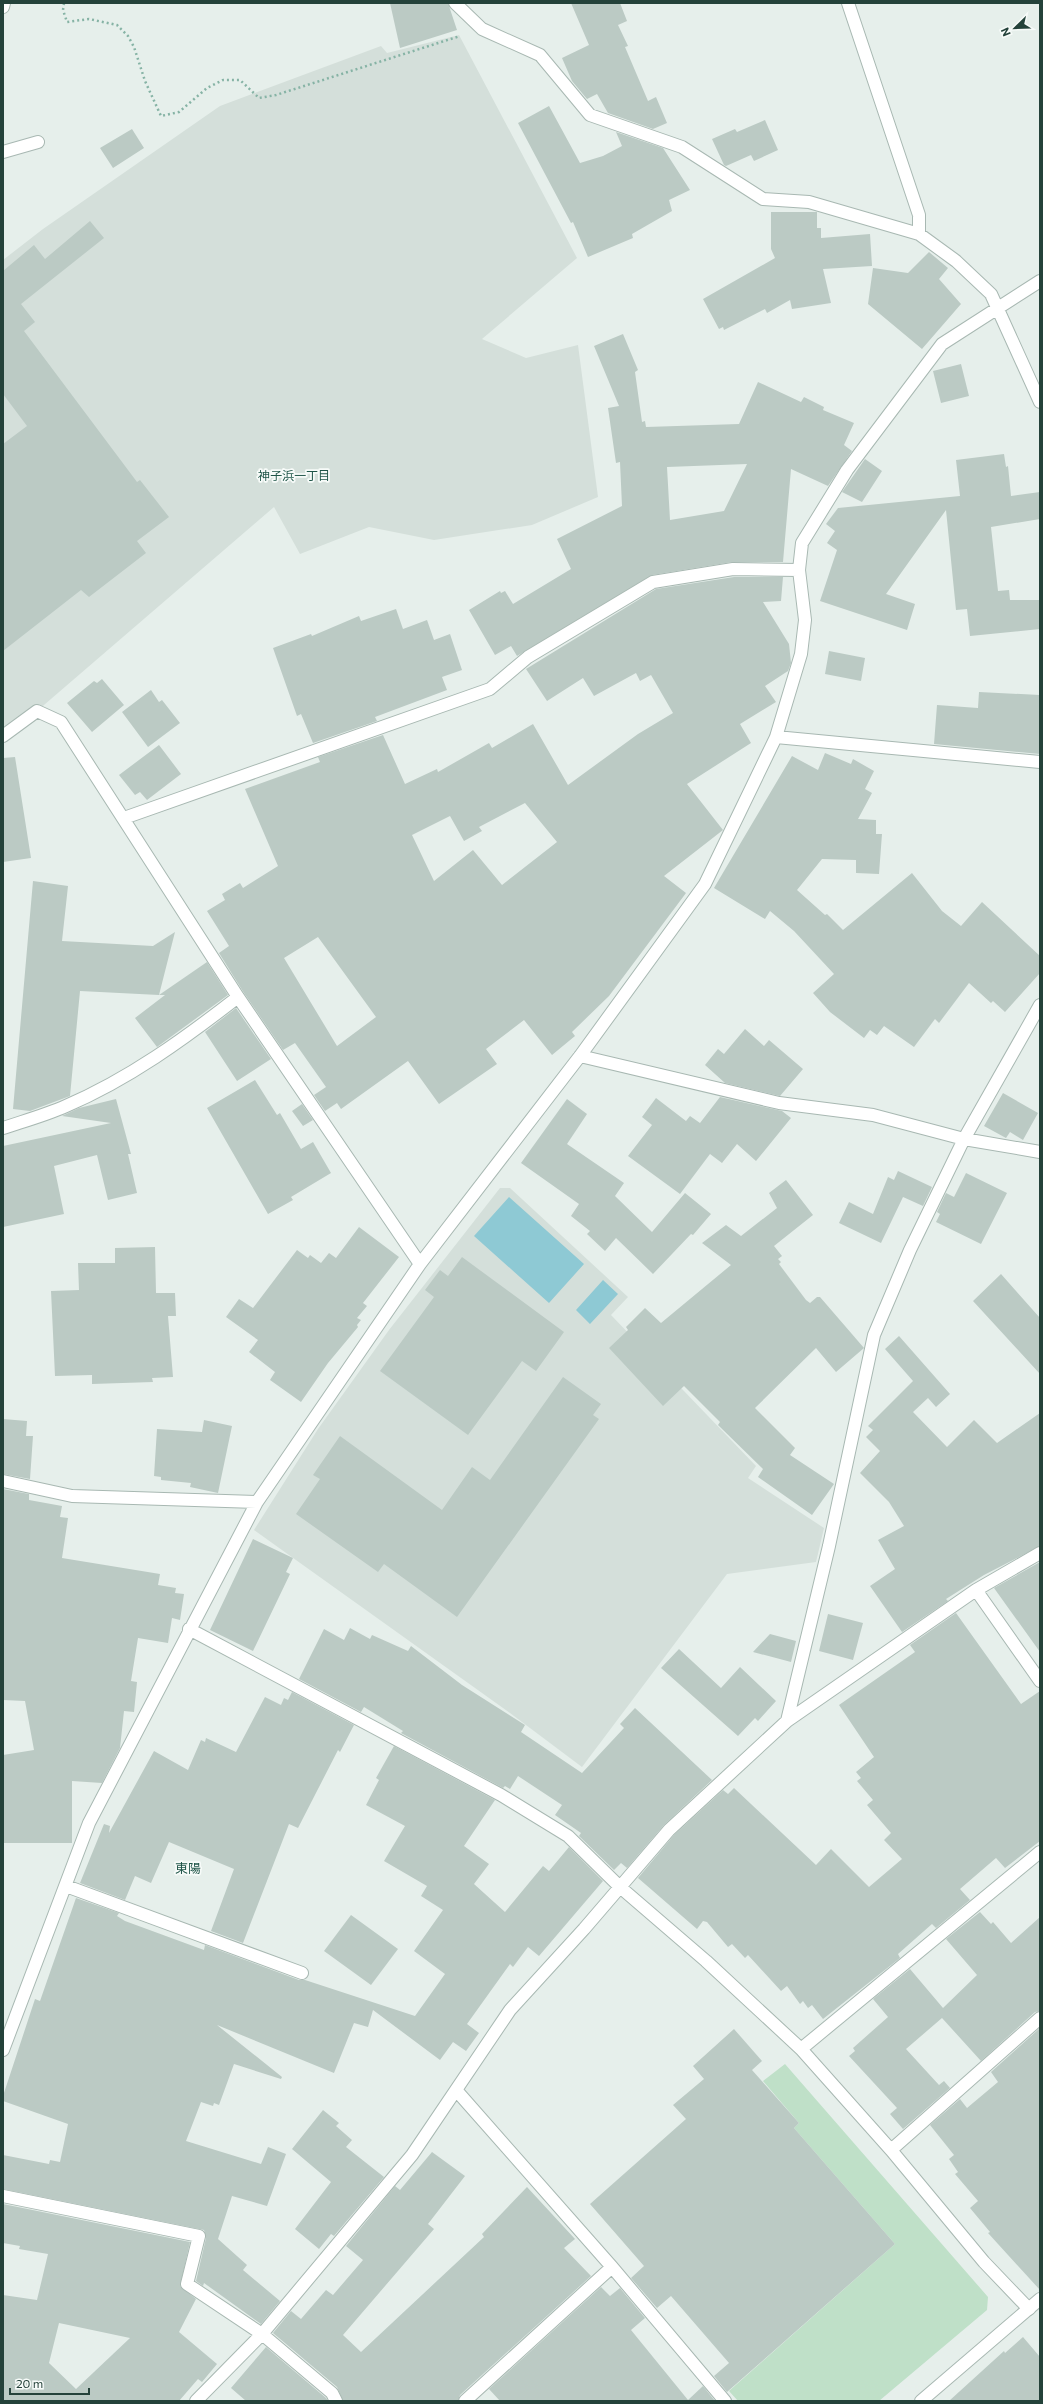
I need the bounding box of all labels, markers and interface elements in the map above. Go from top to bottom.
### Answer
north arrow [995,8,1035,48]
text: N [998,26,1013,38]
district label: 神子浜一丁目 [258,468,330,482]
district label: 東陽 [175,1860,201,1876]
scale bar [10,2370,89,2396]
text: 20 m [16,2376,43,2390]

